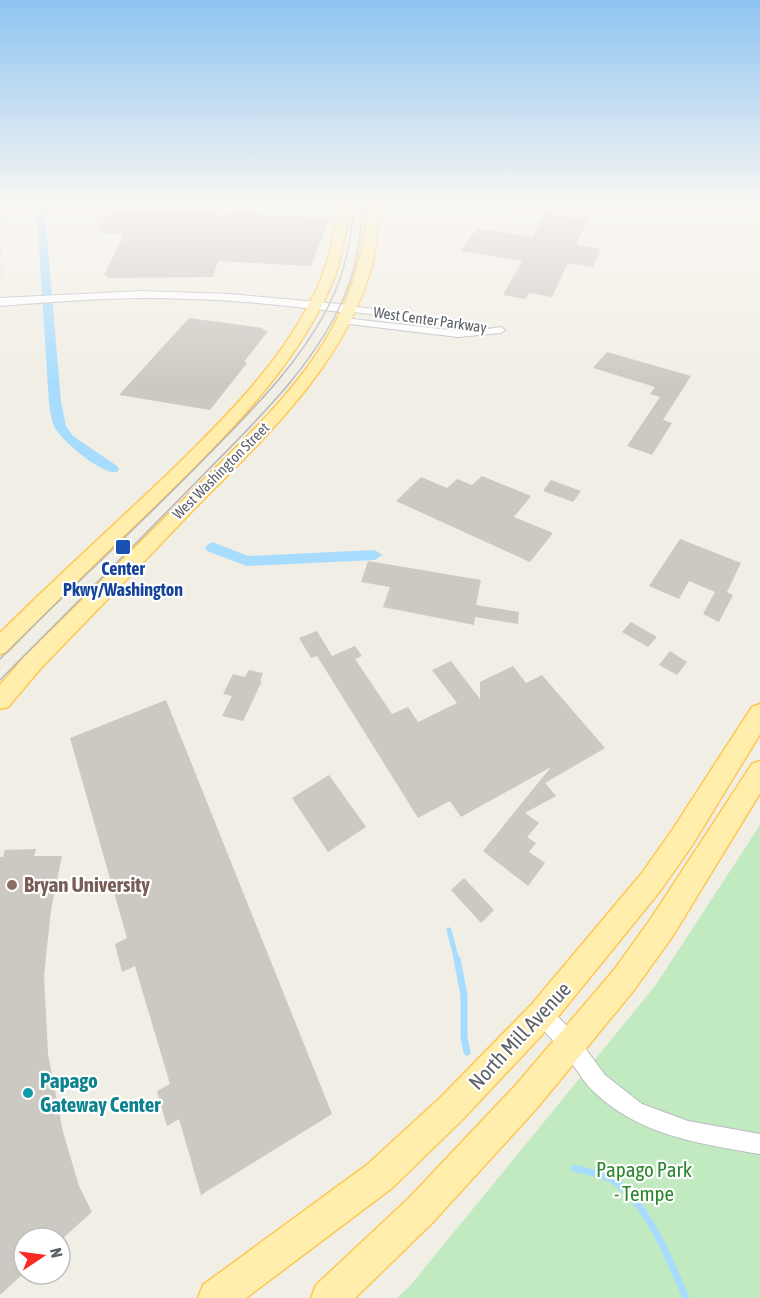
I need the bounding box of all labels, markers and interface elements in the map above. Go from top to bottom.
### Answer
street label: West Center Parkway [372,303,488,336]
street label: West Washington Street [169,419,272,522]
marker: Center Pkwy/Washington [114,538,132,556]
place label: Center Pkwy/Washington [63,558,183,600]
place label: Bryan University [24,872,150,896]
marker: Bryan University [5,878,19,892]
street label: North Mill Avenue [463,977,575,1094]
place label: Papago Gateway Center [40,1068,161,1116]
marker: Papago Gateway Center [21,1086,35,1100]
park label: Papago Park - Tempe [596,1157,692,1205]
north arrow [12,1226,72,1286]
text: N [47,1246,66,1259]

